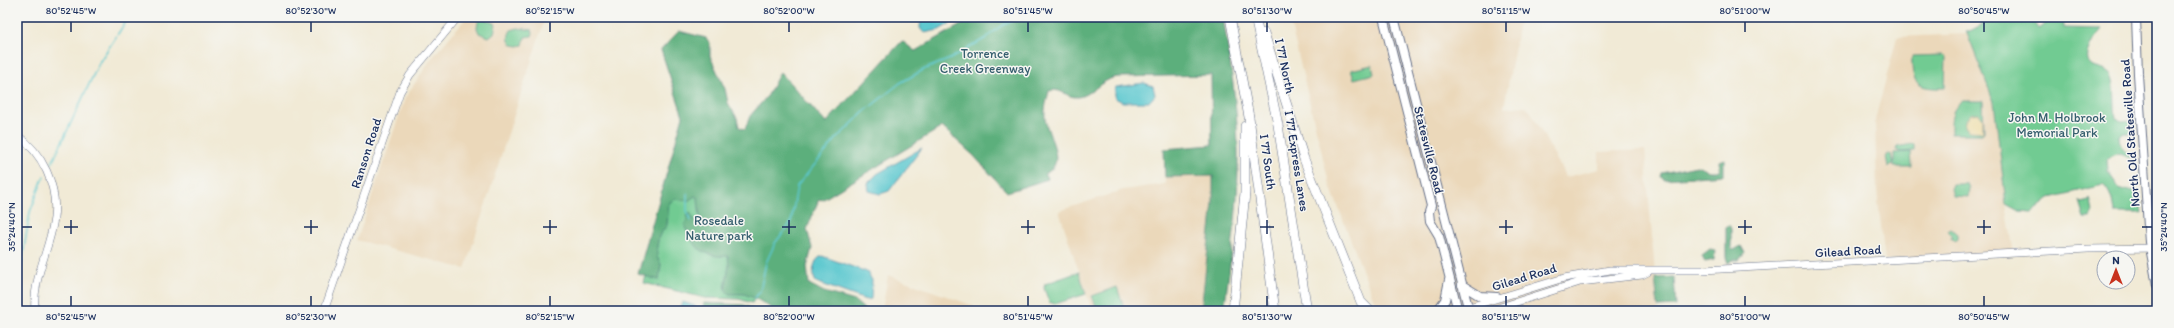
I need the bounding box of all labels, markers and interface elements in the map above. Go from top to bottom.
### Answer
text: 80°52'45"W [46,4,97,17]
text: 80°52'30"W [286,4,337,17]
text: 80°52'15"W [525,4,575,17]
text: 80°52'00"W [763,4,815,17]
text: 80°51'45"W [1003,4,1053,17]
text: 80°51'30"W [1242,4,1293,17]
text: 80°51'15"W [1482,4,1531,17]
text: 80°51'00"W [1720,4,1771,17]
text: 80°50'45"W [1958,4,2010,17]
street label: I 77 North [1272,37,1298,95]
park label: Torrence Creek Greenway [940,46,1030,76]
street label: North Old Statesville Road [2117,59,2143,207]
street label: Statesville Road [1411,104,1447,196]
street label: I 77 Express Lanes [1282,109,1312,213]
park label: John M. Holbrook Memorial Park [2008,110,2106,140]
street label: Ranson Road [348,116,384,190]
street label: I 77 South [1257,133,1279,191]
text: 35°24'40"N [5,202,18,252]
text: 35°24'40"N [2157,202,2170,252]
park label: Rosedale Nature park [685,213,753,243]
street label: Gilead Road [1814,242,1882,260]
north arrow [2096,250,2136,290]
text: N [2112,254,2120,267]
street label: Gilead Road [1490,260,1558,294]
text: 80°52'45"W [46,310,97,323]
text: 80°52'30"W [286,310,337,323]
text: 80°52'15"W [525,310,575,323]
text: 80°52'00"W [763,310,815,323]
text: 80°51'45"W [1003,310,1053,323]
text: 80°51'30"W [1242,310,1293,323]
text: 80°51'15"W [1482,310,1531,323]
text: 80°51'00"W [1720,310,1771,323]
text: 80°50'45"W [1958,310,2010,323]

